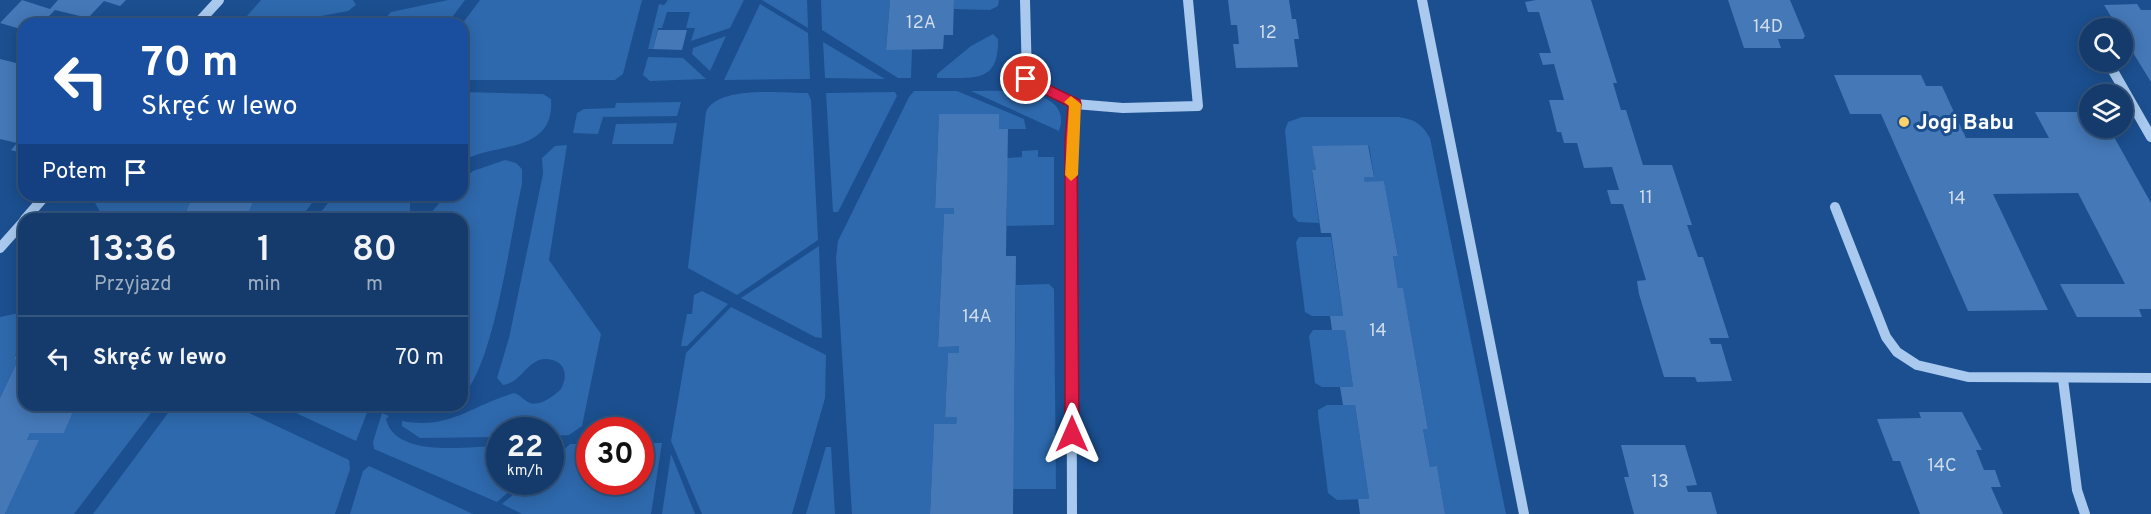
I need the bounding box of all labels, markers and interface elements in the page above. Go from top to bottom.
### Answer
house number: 12A [906,12,936,35]
house number: 14D [1753,16,1783,39]
map controls [2079,18,2133,138]
button: search [2079,18,2133,72]
house number: 12 [1259,22,1277,45]
text: 70 m [141,38,239,91]
icon: left [42,42,120,120]
pin [1000,53,1051,104]
icon: arrive [1009,62,1042,95]
button: layers [2079,84,2133,138]
text: Skręć w lewo [141,90,297,124]
place label: Jogi Babu [1916,110,2014,137]
marker: Jogi Babu [1897,115,1911,129]
icon: arrive [119,156,152,189]
text: Potem [42,159,107,186]
house number: 11 [1639,187,1653,210]
house number: 14 [1948,188,1966,211]
text: 13:36 [89,228,177,274]
text: 1 [257,228,271,274]
text: 80 [352,228,397,274]
text: Przyjazd [94,272,171,298]
text: min [248,272,281,298]
text: m [366,272,383,298]
house number: 14A [962,306,992,329]
house number: 14 [1369,320,1387,343]
icon: left [42,342,75,375]
text: Skręć w lewo [93,345,227,372]
text: 70 m [395,345,444,372]
position arrow [1040,402,1104,466]
speed limit sign: 30 [576,417,654,495]
text: 22 [507,430,543,467]
house number: 14C [1927,455,1957,478]
text: km/h [507,462,543,481]
house number: 13 [1651,471,1669,494]

